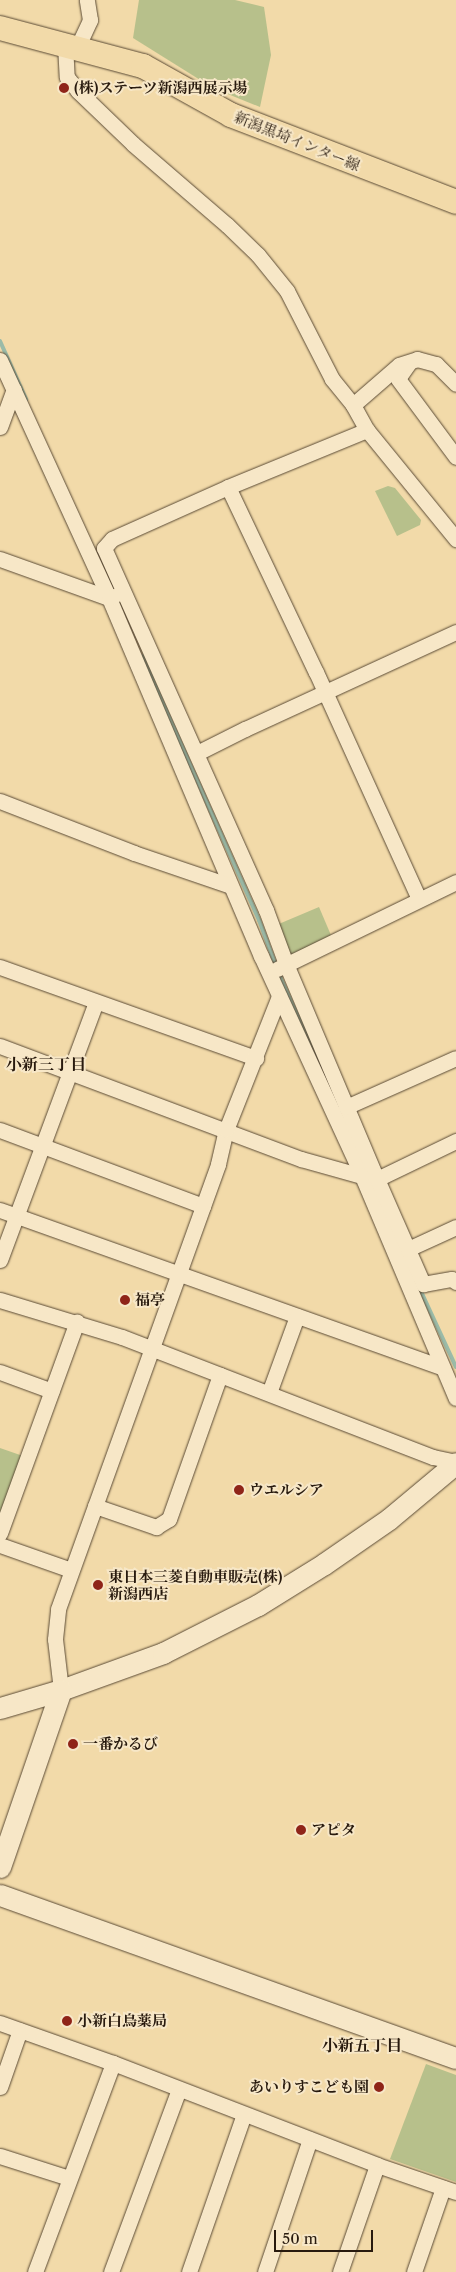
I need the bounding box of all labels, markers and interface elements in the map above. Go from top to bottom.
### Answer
place label: (株)ステーツ新潟西展示場 [74,79,248,97]
marker: (株)ステーツ新潟西展示場 [58,82,70,94]
street label: 新潟黒埼インター線 [231,107,363,175]
district label: 小新三丁目 [6,1054,86,1074]
place label: 福亭 [135,1291,165,1309]
marker: 福亭 [119,1294,131,1306]
place label: ウエルシア [249,1481,324,1499]
marker: ウエルシア [233,1484,245,1496]
place label: 東日本三菱自動車販売(株) 新潟西店 [108,1567,282,1602]
marker: 東日本三菱自動車販売(株) 新潟西店 [92,1579,104,1591]
place label: 一番かるび [83,1735,158,1753]
marker: 一番かるび [67,1738,79,1750]
place label: アピタ [311,1821,356,1839]
marker: アピタ [295,1824,307,1836]
place label: 小新白鳥薬局 [77,2012,167,2030]
marker: 小新白鳥薬局 [61,2015,73,2027]
district label: 小新五丁目 [322,2035,402,2055]
place label: あいりすこども園 [249,2078,369,2096]
marker: あいりすこども園 [373,2081,385,2093]
scale bar [276,2220,375,2252]
text: 50 m [282,2229,318,2248]

